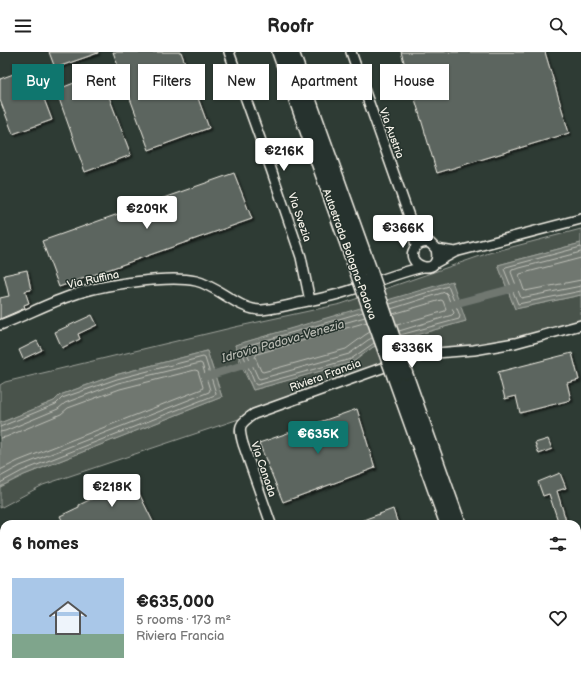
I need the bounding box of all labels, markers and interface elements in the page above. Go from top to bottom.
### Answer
icon: menu [12,15,34,37]
icon: search [547,15,569,37]
text: Roofr [267,16,314,37]
chip: Buy [12,64,64,100]
chip: Rent [72,64,130,100]
chip: Filters [138,64,205,100]
chip: New [213,64,269,100]
chip: Apartment [277,64,372,100]
chip: House [380,64,449,100]
street label: Via Austria [376,106,407,160]
pin: €216K [256,138,312,172]
text: €216K [264,143,304,159]
street label: Autostrada Bologna-Padova [320,187,379,321]
street label: Via Svezia [285,191,314,243]
pin: €209K [119,196,175,230]
text: €209K [126,201,168,217]
pin: €366K [375,215,431,249]
text: €366K [382,220,424,236]
street label: Via Ruffina [66,268,120,291]
water label: Idrovia Padova-Venezia [219,317,346,366]
pin: €336K [384,335,440,369]
text: €336K [391,340,433,356]
street label: Riviera Francia [288,357,363,394]
pin: €635K [290,421,346,455]
text: €635K [297,426,339,442]
street label: Via Canada [248,440,279,498]
pin: €218K [84,474,140,508]
text: €218K [92,479,132,495]
icon: filters [547,533,569,555]
text: 6 homes [12,534,79,554]
text: €635,000 [136,592,214,612]
icon: home [44,594,92,642]
icon: heart [547,607,569,629]
text: 5 rooms · 173 m² [136,612,231,628]
text: Riviera Francia [136,628,224,644]

